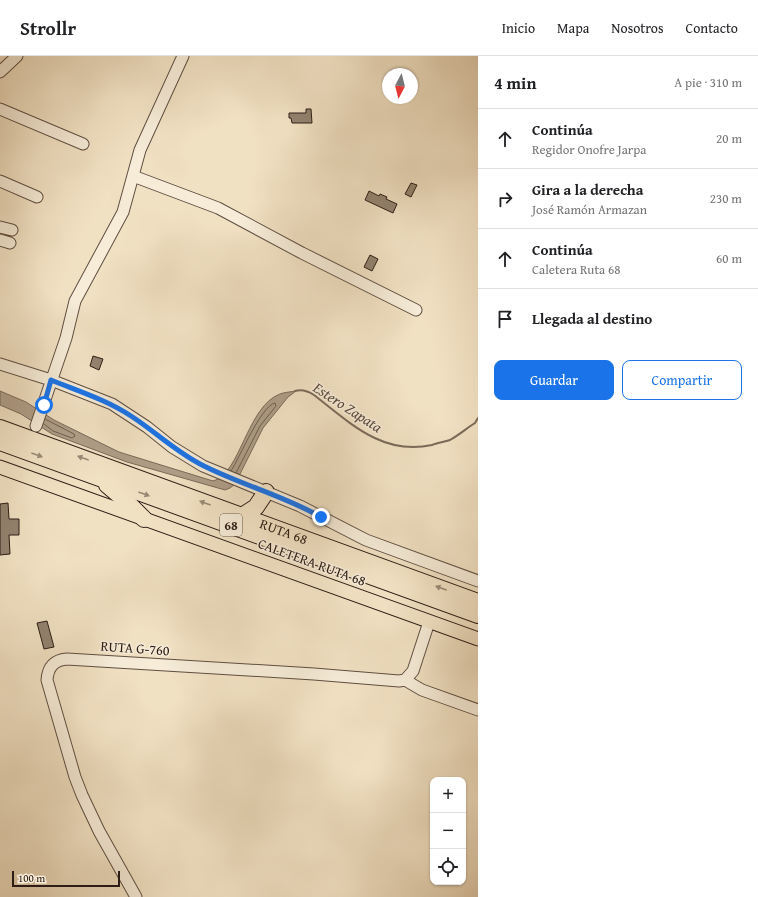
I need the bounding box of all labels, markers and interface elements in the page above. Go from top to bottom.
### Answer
text: Strollr [20,14,76,42]
text: Inicio [502,18,535,38]
text: Mapa [557,18,589,38]
text: Nosotros [611,18,664,38]
text: Contacto [686,18,738,38]
north arrow [382,68,418,104]
text: 4 min [494,70,536,95]
text: A pie · 310 m [674,73,742,92]
text: Continúa [532,119,593,140]
icon: ahead [494,128,516,150]
text: 20 m [716,129,742,148]
text: Regidor Onofre Jarpa [532,140,646,159]
text: Gira a la derecha [532,179,643,200]
icon: right [494,188,516,210]
text: 230 m [710,189,742,208]
text: José Ramón Armazan [532,200,647,219]
text: Continúa [532,239,593,260]
icon: ahead [494,248,516,270]
text: 60 m [716,249,742,268]
text: Caletera Ruta 68 [532,260,621,279]
icon: arrive [494,308,516,330]
text: Llegada al destino [532,308,652,329]
button: Guardar [494,360,614,400]
button: Compartir [622,360,742,400]
water label: Estero Zapata [309,376,387,437]
route start [35,396,53,414]
one-way arrow [31,453,43,459]
one-way arrow [77,455,89,461]
one-way arrow [139,491,151,497]
one-way arrow [199,500,211,506]
route end [312,508,330,526]
street label: RUTA 68 [257,513,311,549]
road number: 68 [220,514,242,536]
street label: CALETERA RUTA 68 [255,533,369,591]
one-way arrow [435,585,447,591]
street label: RUTA G-760 [100,636,170,660]
map controls [430,777,466,885]
button: + [430,777,466,813]
button: − [430,813,466,849]
button: locate [430,849,466,885]
scale bar [12,869,120,888]
text: 100 m [18,870,45,886]

